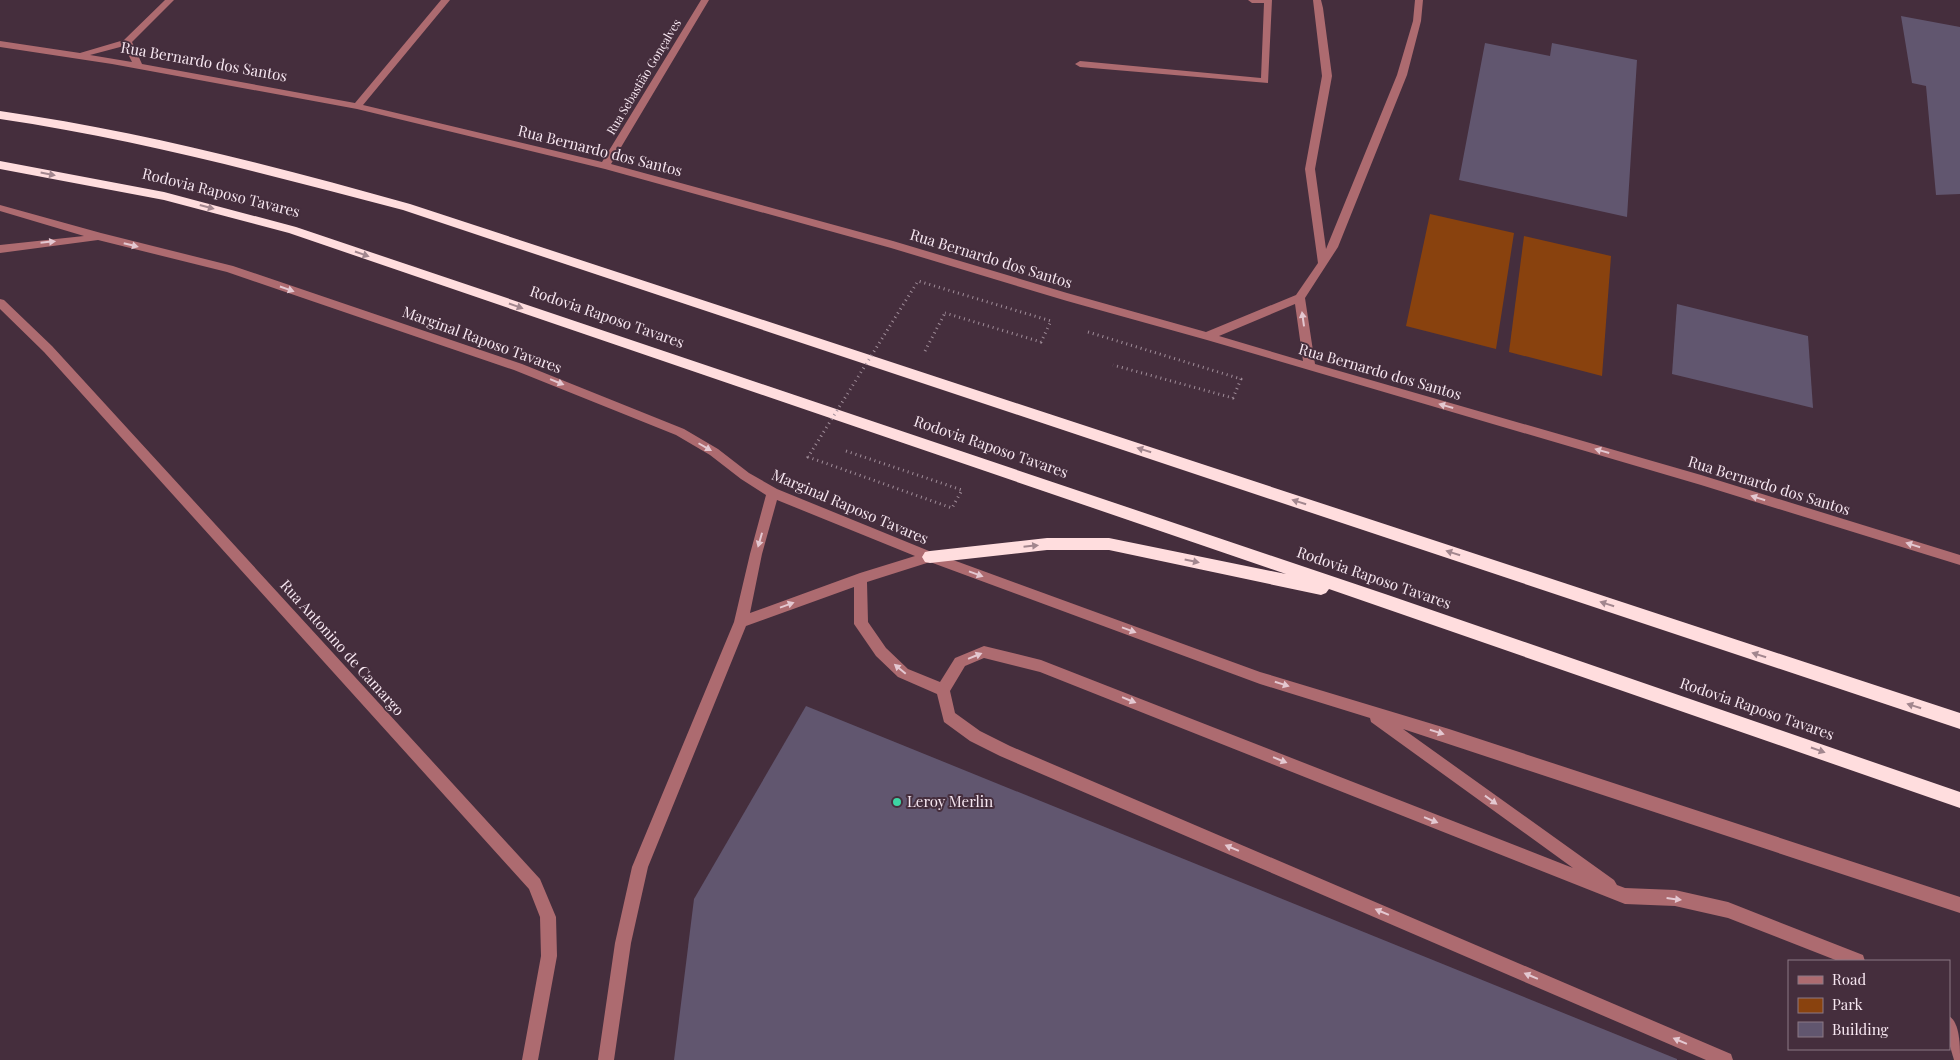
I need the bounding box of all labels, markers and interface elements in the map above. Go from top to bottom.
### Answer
street label: Rua Sebastião Gonçalves [602,16,684,137]
street label: Rua Bernardo dos Santos [119,37,289,86]
street label: Rua Bernardo dos Santos [516,120,684,180]
street label: Rodovia Raposo Tavares [140,163,302,221]
one-way arrow [40,170,56,178]
one-way arrow [199,203,214,211]
street label: Rua Bernardo dos Santos [908,224,1075,292]
one-way arrow [41,238,57,246]
one-way arrow [124,241,139,249]
one-way arrow [355,251,370,258]
street label: Rodovia Raposo Tavares [528,280,687,352]
one-way arrow [280,286,295,293]
street label: Marginal Raposo Tavares [400,301,565,377]
one-way arrow [509,303,524,310]
one-way arrow [1299,311,1307,327]
street label: Rua Bernardo dos Santos [1296,338,1464,404]
one-way arrow [549,379,564,387]
one-way arrow [1439,402,1454,410]
street label: Rodovia Raposo Tavares [912,410,1071,482]
one-way arrow [698,443,713,451]
one-way arrow [1137,446,1152,454]
one-way arrow [1595,447,1610,455]
street label: Rua Bernardo dos Santos [1686,451,1853,519]
street label: Marginal Raposo Tavares [769,464,932,548]
one-way arrow [1750,493,1765,501]
one-way arrow [1291,497,1306,505]
one-way arrow [755,533,763,548]
street label: Rodovia Raposo Tavares [1295,541,1454,613]
one-way arrow [1906,541,1921,549]
one-way arrow [1023,542,1039,550]
one-way arrow [1445,549,1460,556]
one-way arrow [1184,557,1199,565]
one-way arrow [969,570,984,578]
street label: Rua Antonino de Camargo [276,575,409,720]
one-way arrow [1599,600,1614,608]
one-way arrow [780,601,795,609]
one-way arrow [1122,626,1137,634]
one-way arrow [1752,651,1767,658]
one-way arrow [968,652,983,659]
one-way arrow [894,663,906,675]
street label: Rodovia Raposo Tavares [1678,672,1837,744]
one-way arrow [1275,681,1290,689]
one-way arrow [1122,696,1137,704]
one-way arrow [1906,702,1921,709]
one-way arrow [1430,729,1445,736]
one-way arrow [1810,747,1825,754]
one-way arrow [1273,756,1288,764]
place label: Leroy Merlin [907,791,993,811]
one-way arrow [1484,795,1498,805]
marker: Leroy Merlin [891,796,903,808]
one-way arrow [1424,816,1439,824]
one-way arrow [1225,844,1239,852]
one-way arrow [1666,895,1682,903]
one-way arrow [1374,908,1389,916]
legend [1788,960,1950,1050]
text: Road [1832,969,1866,989]
one-way arrow [1524,972,1538,980]
text: Park [1832,994,1864,1014]
text: Building [1832,1019,1889,1039]
one-way arrow [1673,1036,1687,1044]

